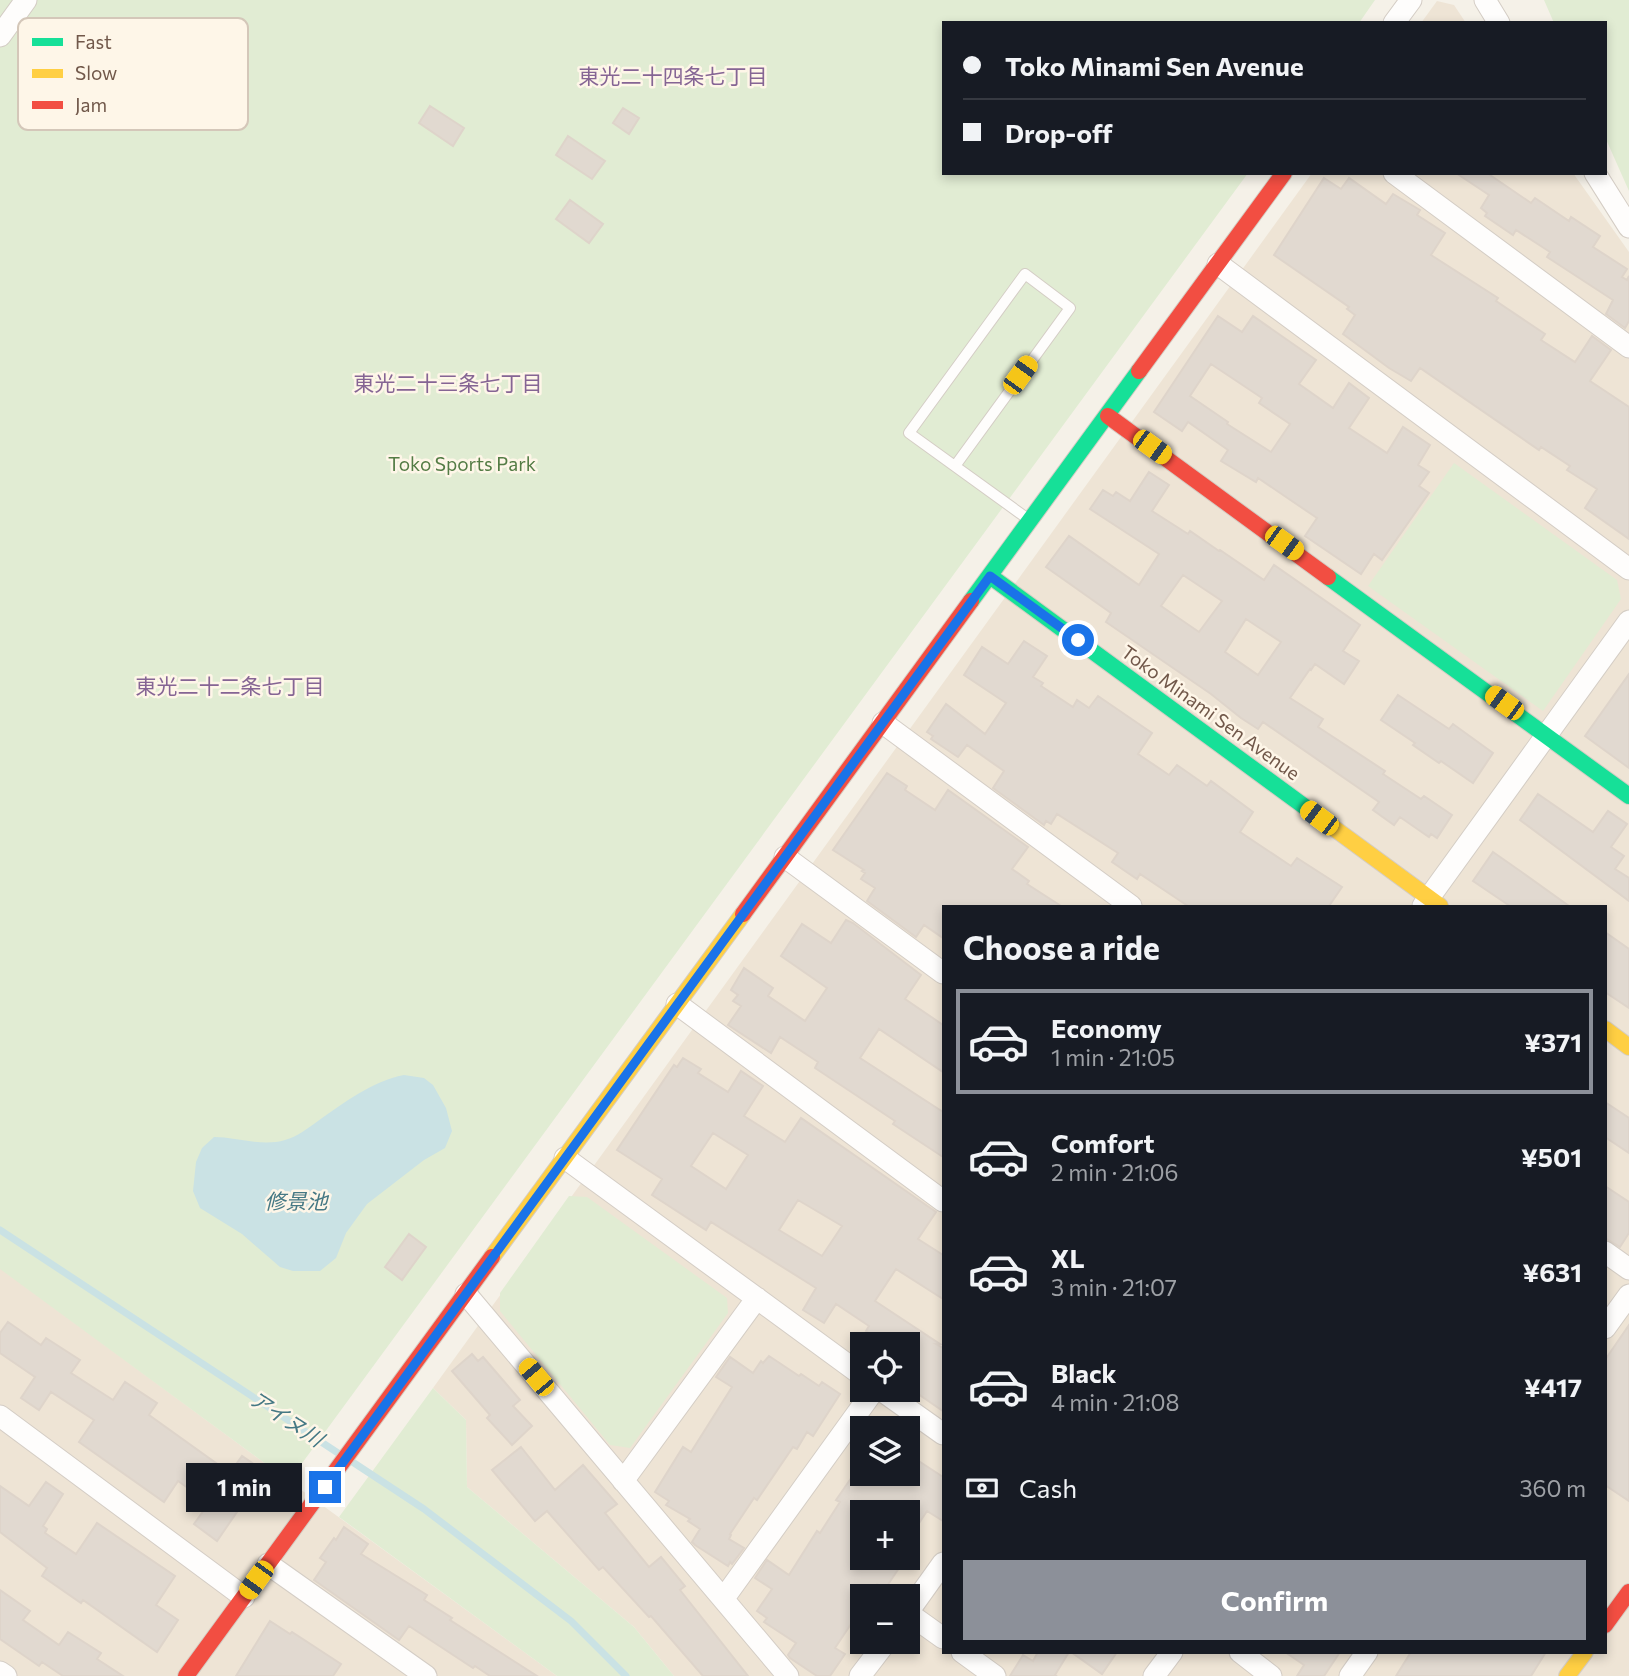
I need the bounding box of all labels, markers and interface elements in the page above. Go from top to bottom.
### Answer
legend [18,18,248,130]
text: Fast [75,30,112,53]
text: Toko Minami Sen Avenue [1005,50,1304,81]
text: Slow [75,61,117,84]
district label: 東光二十四条七丁目 [579,63,768,88]
text: Jam [75,93,107,116]
text: Drop-off [1005,117,1112,148]
car [1000,352,1041,398]
district label: 東光二十三条七丁目 [354,370,543,395]
car [1129,426,1176,468]
park label: Toko Sports Park [388,452,536,475]
car [1261,522,1308,564]
route start [1062,624,1094,656]
street label: Toko Minami Sen Avenue [1117,640,1305,784]
district label: 東光二十二条七丁目 [136,673,325,698]
car [1481,682,1528,724]
car [1296,797,1343,839]
text: Choose a ride [963,927,1160,967]
icon: car [967,1010,1030,1073]
text: Economy [1051,1012,1162,1043]
text: ¥371 [1524,1026,1582,1057]
text: 1 min · 21:05 [1051,1043,1175,1071]
icon: car [967,1125,1030,1188]
text: Comfort [1051,1127,1154,1158]
text: ¥501 [1521,1141,1582,1172]
text: 2 min · 21:06 [1051,1158,1179,1186]
water label: 修景池 [265,1188,329,1213]
icon: car [967,1240,1030,1303]
text: XL [1051,1242,1085,1273]
text: ¥631 [1523,1256,1582,1287]
text: 3 min · 21:07 [1051,1273,1177,1301]
map controls [850,1332,920,1654]
button: locate [850,1332,920,1402]
car [515,1354,558,1400]
icon: car [967,1355,1030,1418]
text: Black [1051,1357,1117,1388]
text: ¥417 [1524,1371,1582,1402]
water label: アイヌ川 [245,1385,330,1452]
text: 4 min · 21:08 [1051,1388,1180,1416]
button: layers [850,1416,920,1486]
callout: 1 min [185,1462,300,1512]
icon: cash [963,1469,1001,1507]
route end [309,1471,341,1503]
text: Cash [1019,1472,1077,1503]
text: 1 min [217,1473,271,1501]
text: 360 m [1519,1474,1586,1502]
button: + [850,1500,920,1570]
car [236,1557,277,1603]
button: Confirm [963,1560,1586,1640]
button: − [850,1584,920,1654]

